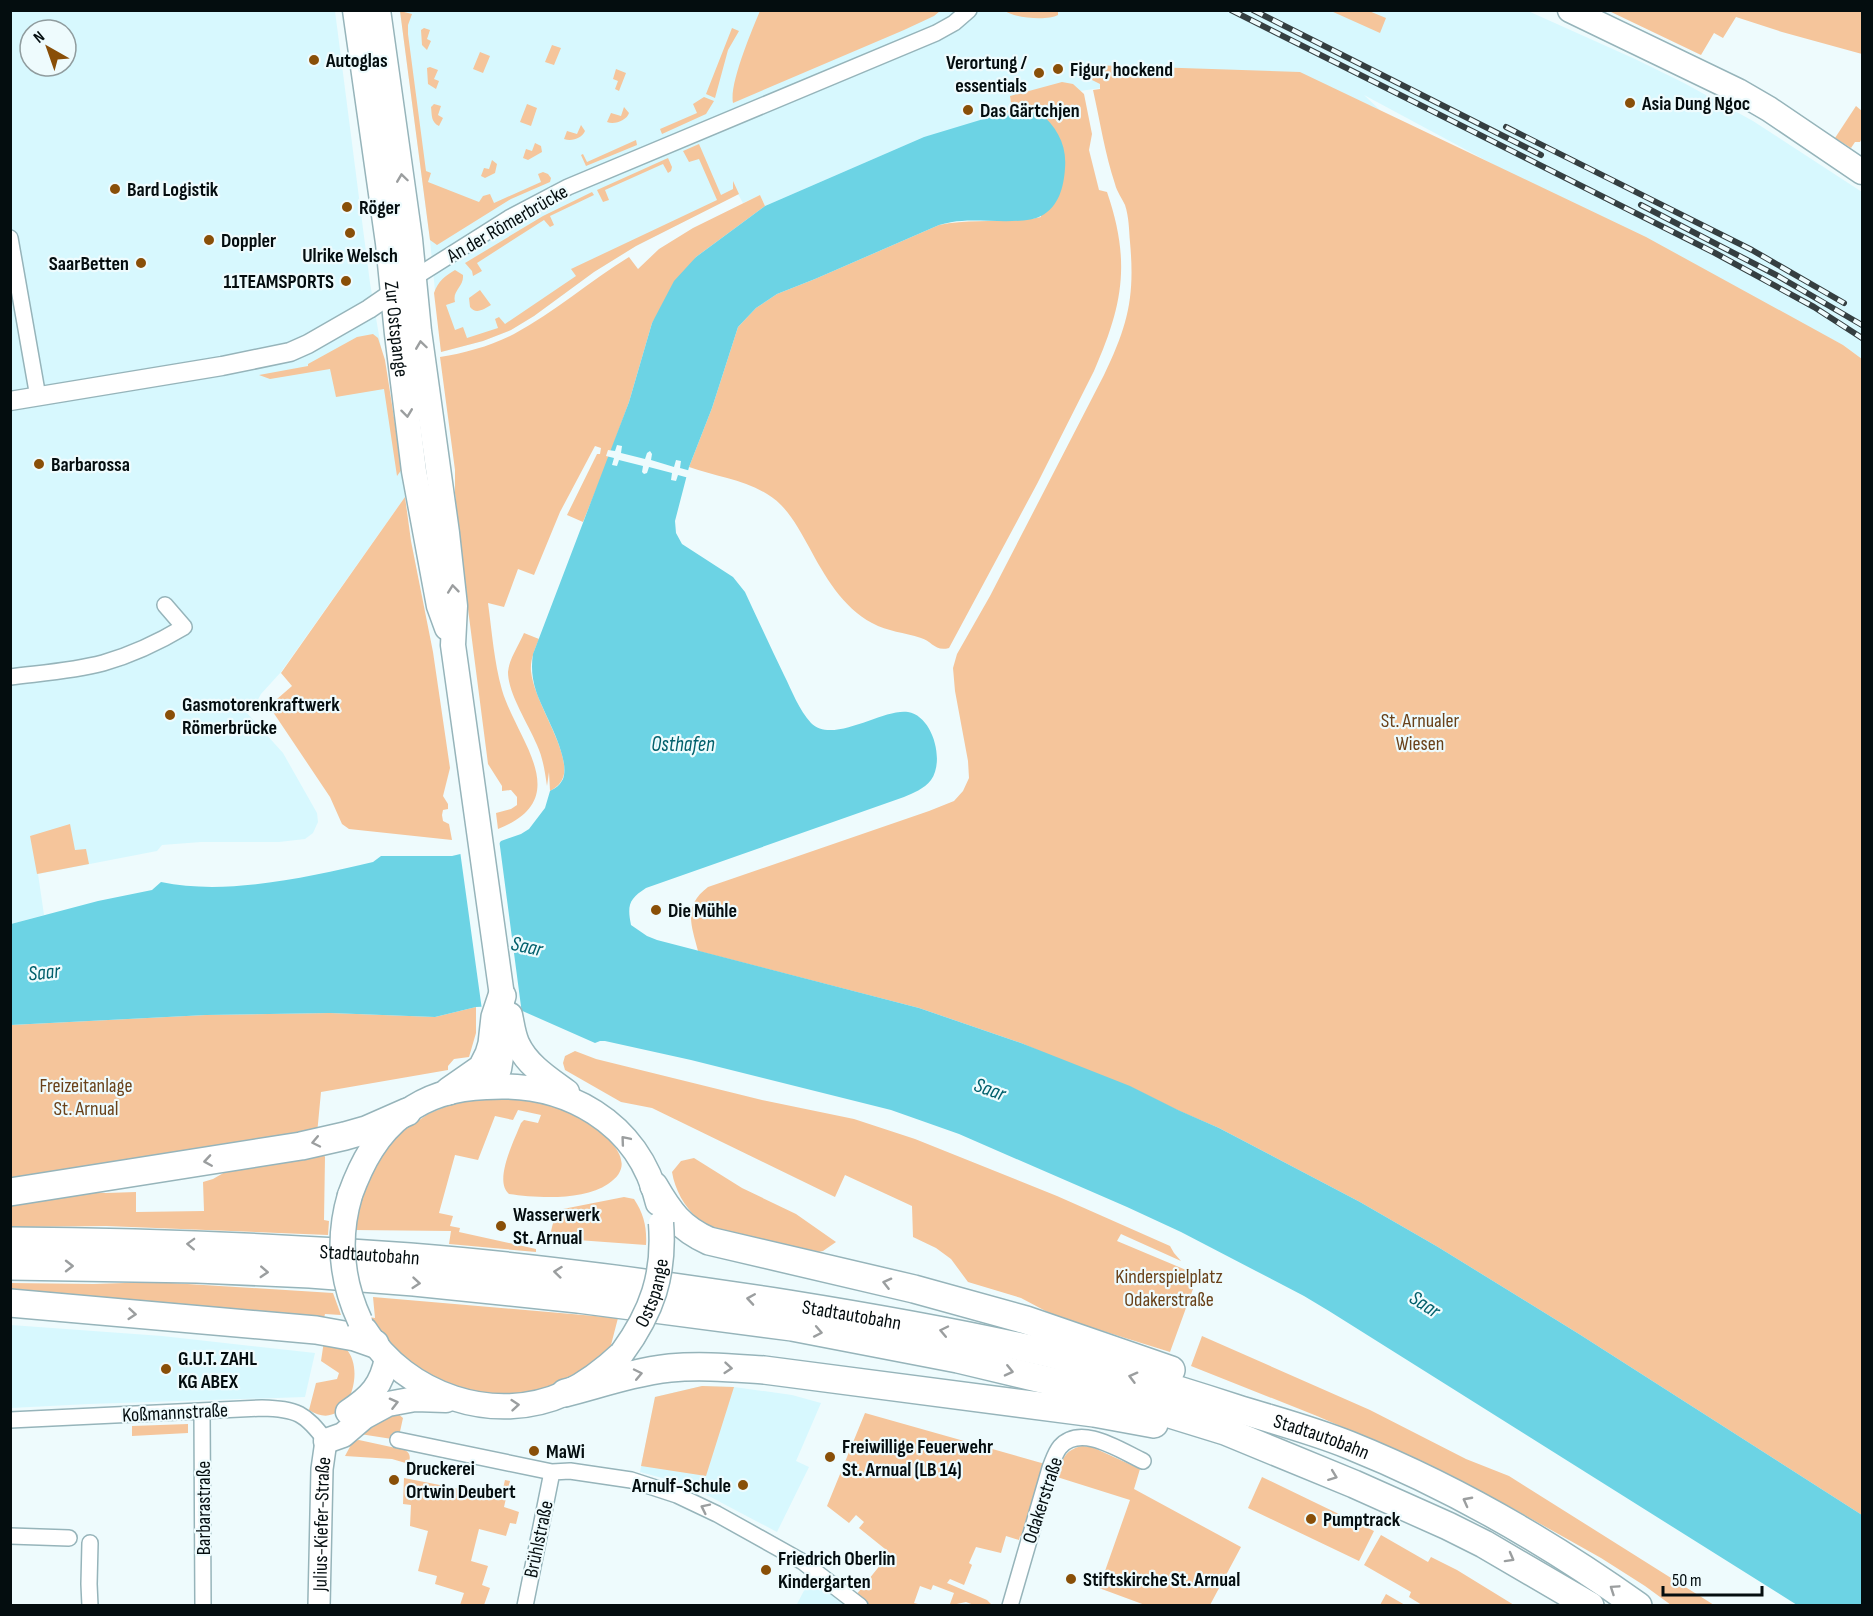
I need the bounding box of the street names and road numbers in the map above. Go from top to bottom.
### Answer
street label: An der Römerbrücke [442,180,572,269]
street label: Zur Ostspange [379,280,413,379]
street label: Stadtautobahn [319,1240,420,1271]
street label: Ostspange [630,1257,674,1332]
street label: Stadtautobahn [800,1295,903,1336]
street label: Koßmannstraße [122,1398,229,1428]
street label: Stadtautobahn [1270,1409,1373,1465]
street label: Odakerstraße [1018,1454,1068,1547]
street label: Julius-Kiefer-Straße [308,1455,337,1593]
street label: Barbarastraße [192,1461,216,1555]
street label: Brühlstraße [519,1499,559,1580]

